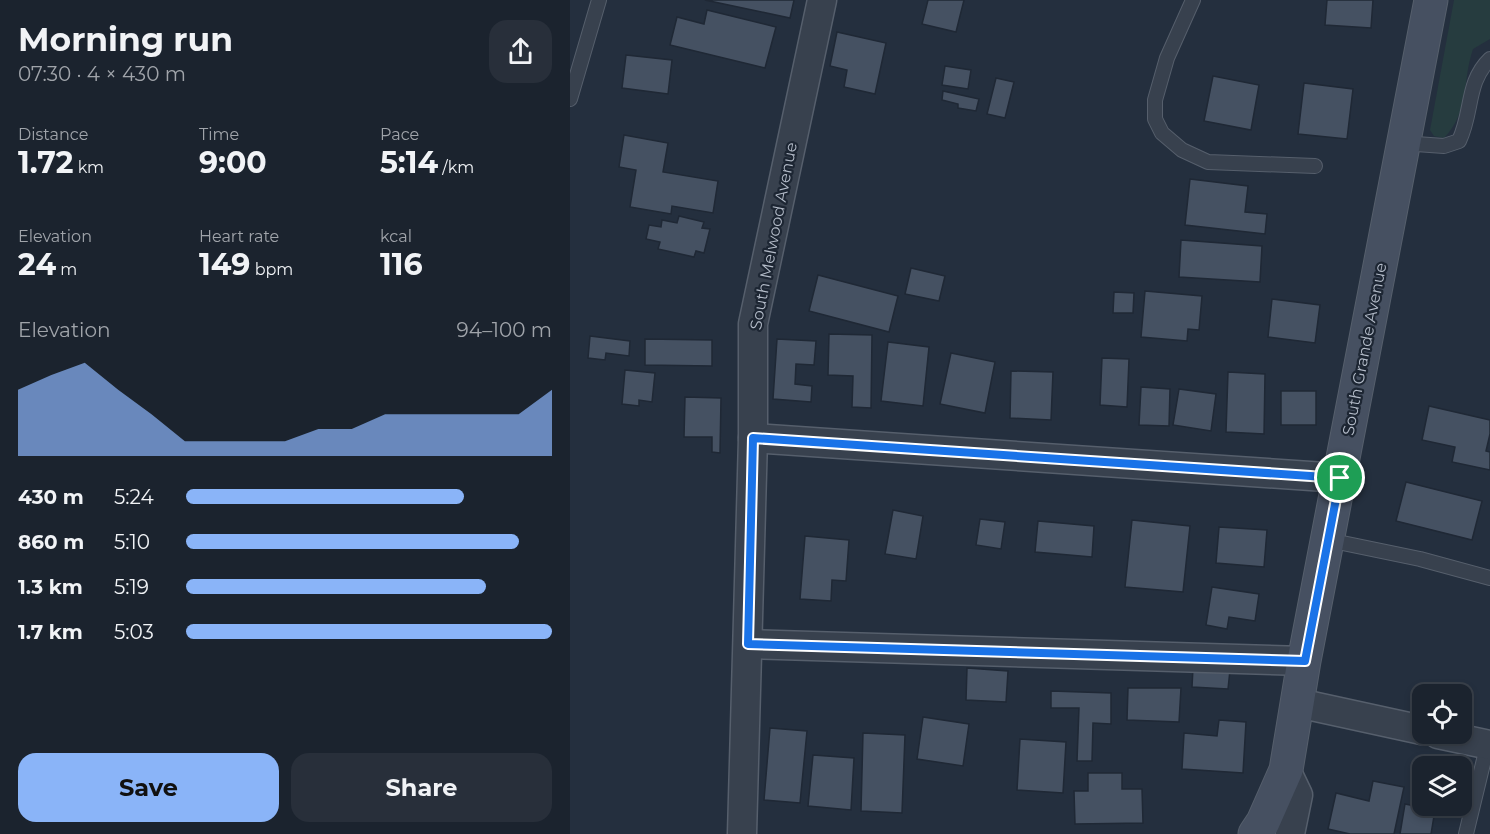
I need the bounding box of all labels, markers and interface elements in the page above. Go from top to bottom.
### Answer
text: Morning run [18,19,233,59]
button: share [489,20,552,83]
text: 07:30 · 4 × 430 m [18,62,186,86]
text: Distance [18,125,88,144]
text: Time [199,125,239,144]
text: Pace [380,125,419,144]
street label: South Melwood Avenue [746,141,801,332]
text: 1.72 [18,144,73,181]
text: 9:00 [199,144,267,181]
text: 5:14 [380,144,438,181]
text: km [73,158,104,177]
text: /km [438,158,474,177]
text: Elevation [18,227,92,246]
text: Heart rate [199,227,279,246]
text: kcal [380,227,412,246]
text: 24 [18,246,56,283]
text: 149 [199,246,250,283]
text: 116 [380,246,423,283]
text: m [56,260,77,279]
text: bpm [250,260,293,279]
street label: South Grande Avenue [1338,261,1391,437]
text: Elevation [18,318,110,342]
text: 94–100 m [457,318,552,342]
pin [1314,452,1365,503]
icon: arrive [1323,461,1356,494]
text: 430 m [18,485,84,509]
text: 5:24 [114,485,154,509]
text: 860 m [18,530,84,554]
text: 5:10 [114,530,150,554]
text: 1.3 km [18,575,83,599]
text: 5:19 [114,575,149,599]
text: 1.7 km [18,620,83,644]
text: 5:03 [114,620,154,644]
map controls [1412,684,1472,816]
button: locate [1412,684,1472,744]
button: Save [18,753,279,822]
button: Share [291,753,552,822]
button: layers [1412,756,1472,816]

